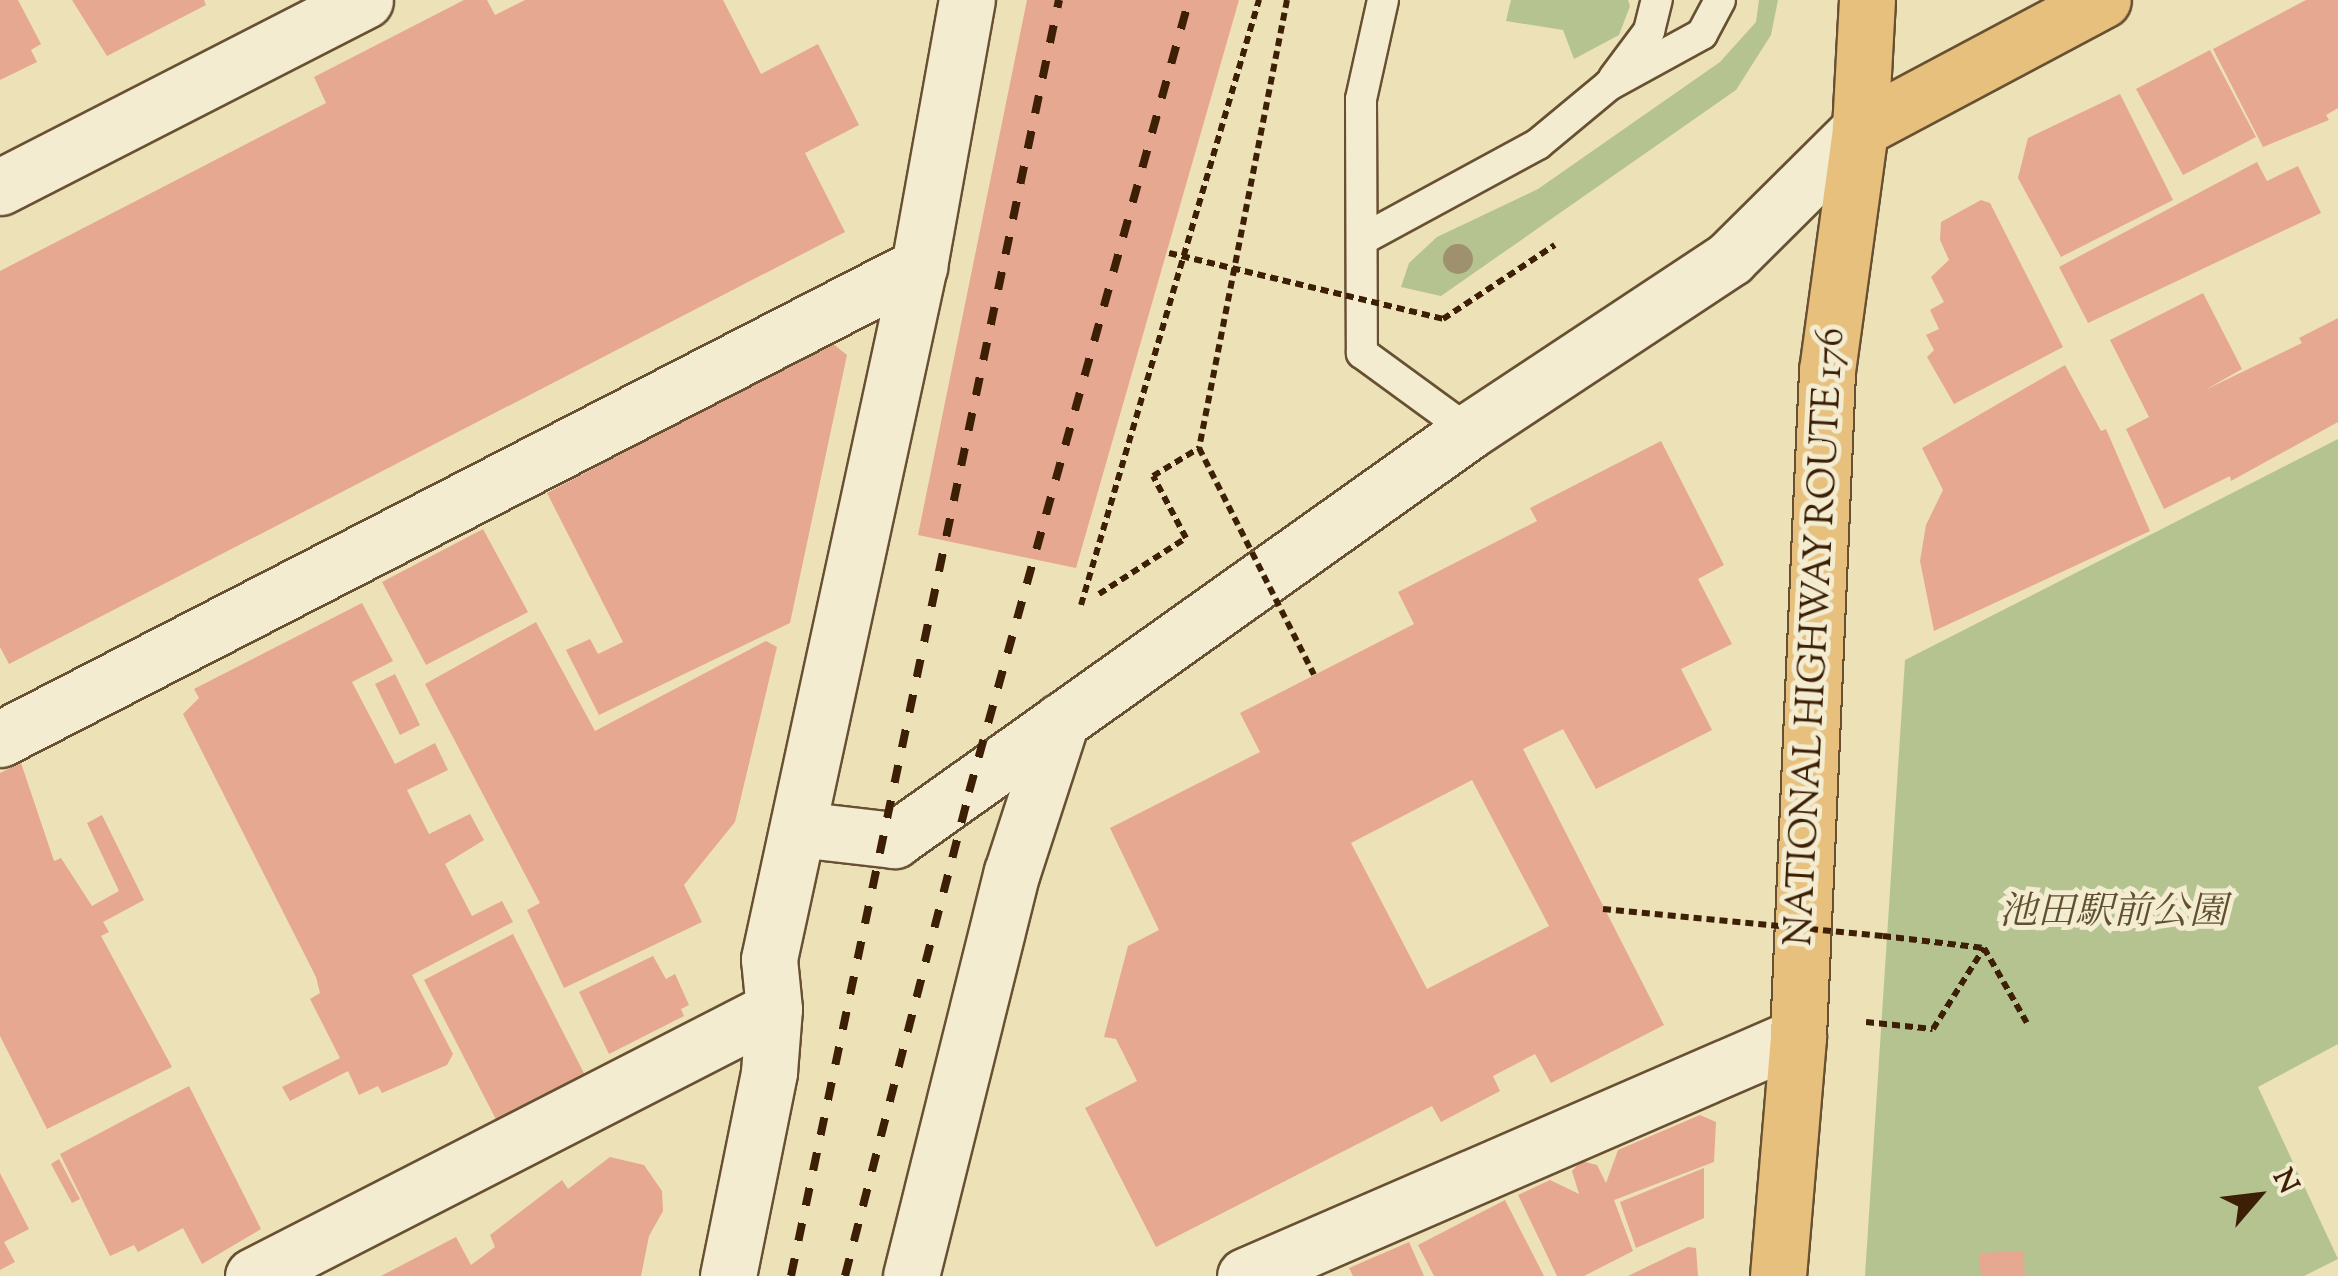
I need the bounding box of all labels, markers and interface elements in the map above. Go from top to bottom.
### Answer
street label: NATIONAL HIGHWAY ROUTE 176 [1779,327,1857,947]
park label: 池田駅前公園 [1999,892,2227,938]
north arrow [2208,1146,2308,1246]
text: N [2262,1163,2307,1201]

